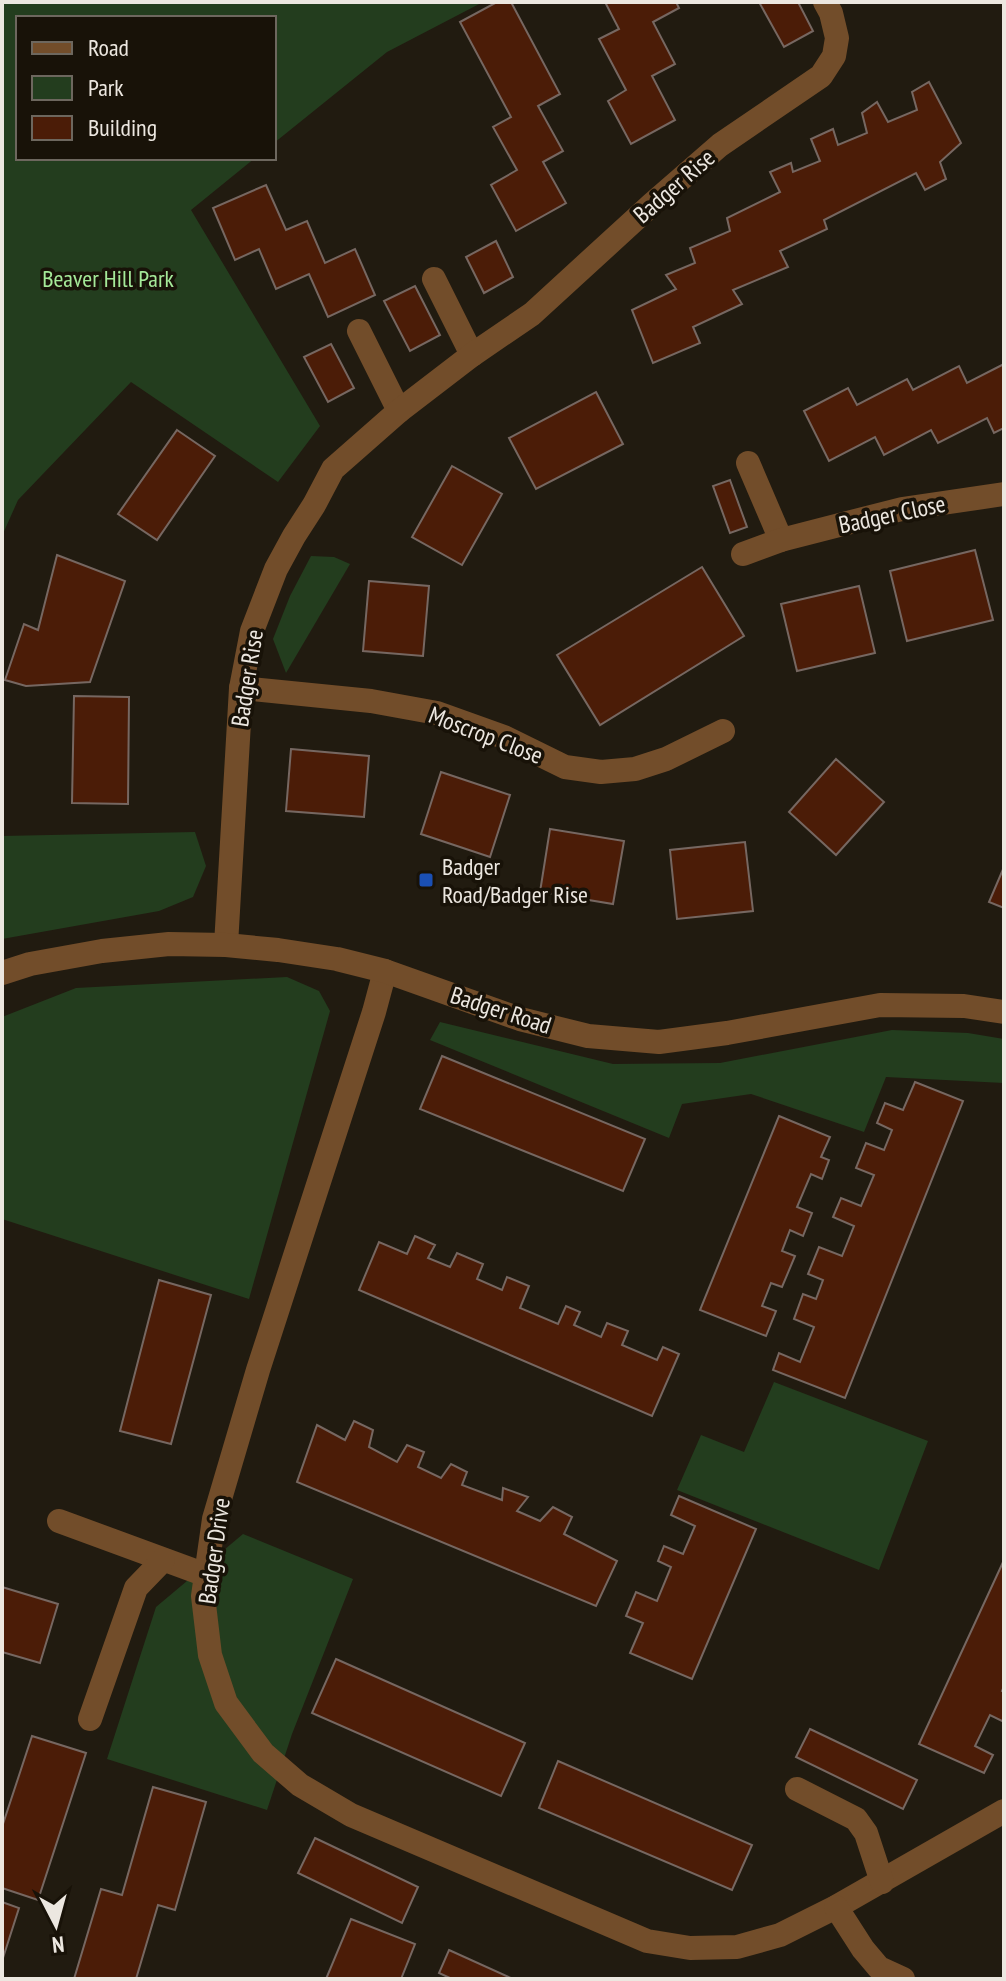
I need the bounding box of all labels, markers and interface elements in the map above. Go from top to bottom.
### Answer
legend [16,16,276,160]
text: Road [88,32,129,63]
text: Park [88,72,124,103]
text: Building [88,112,157,143]
street label: Badger Rise [627,142,721,230]
park label: Beaver Hill Park [42,263,175,294]
street label: Badger Close [836,488,948,540]
street label: Badger Rise [224,627,270,729]
street label: Moscrop Close [425,699,547,771]
place label: Badger Road/Badger Rise [442,851,588,910]
marker: Badger Road/Badger Rise [417,871,435,889]
street label: Badger Road [447,979,555,1041]
street label: Badger Drive [191,1496,237,1606]
north arrow [16,1885,96,1965]
text: N [51,1930,65,1959]

